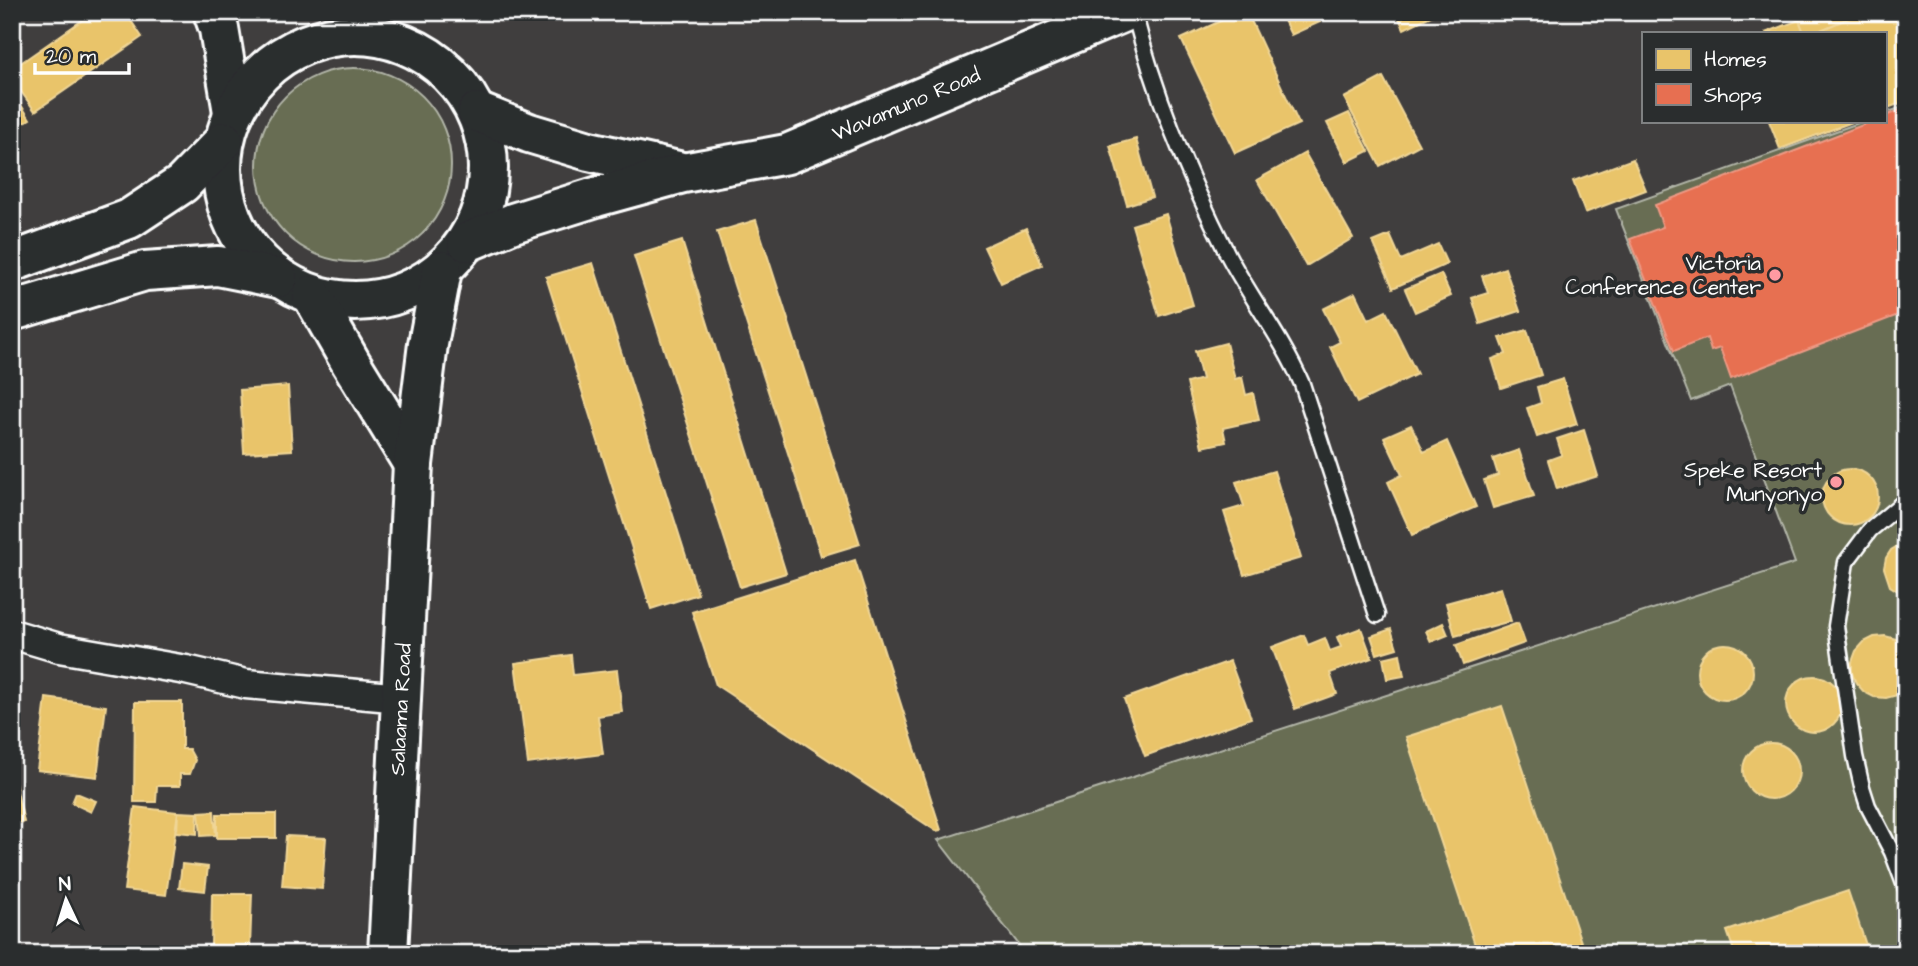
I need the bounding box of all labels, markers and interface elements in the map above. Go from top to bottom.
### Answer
scale bar [35,32,130,76]
legend [1642,32,1886,122]
text: 20 m [46,42,97,71]
text: Homes [1704,45,1767,74]
street label: Wavamuno Road [828,60,985,148]
text: Shops [1704,81,1762,111]
place label: Victoria Conference Center [1565,249,1761,302]
marker: Victoria Conference Center [1767,267,1783,283]
place label: Speke Resort Munyonyo [1684,456,1823,511]
marker: Speke Resort Munyonyo [1828,474,1844,490]
street label: Salaama Road [383,642,418,776]
north arrow [32,864,102,934]
text: N [58,871,72,898]

